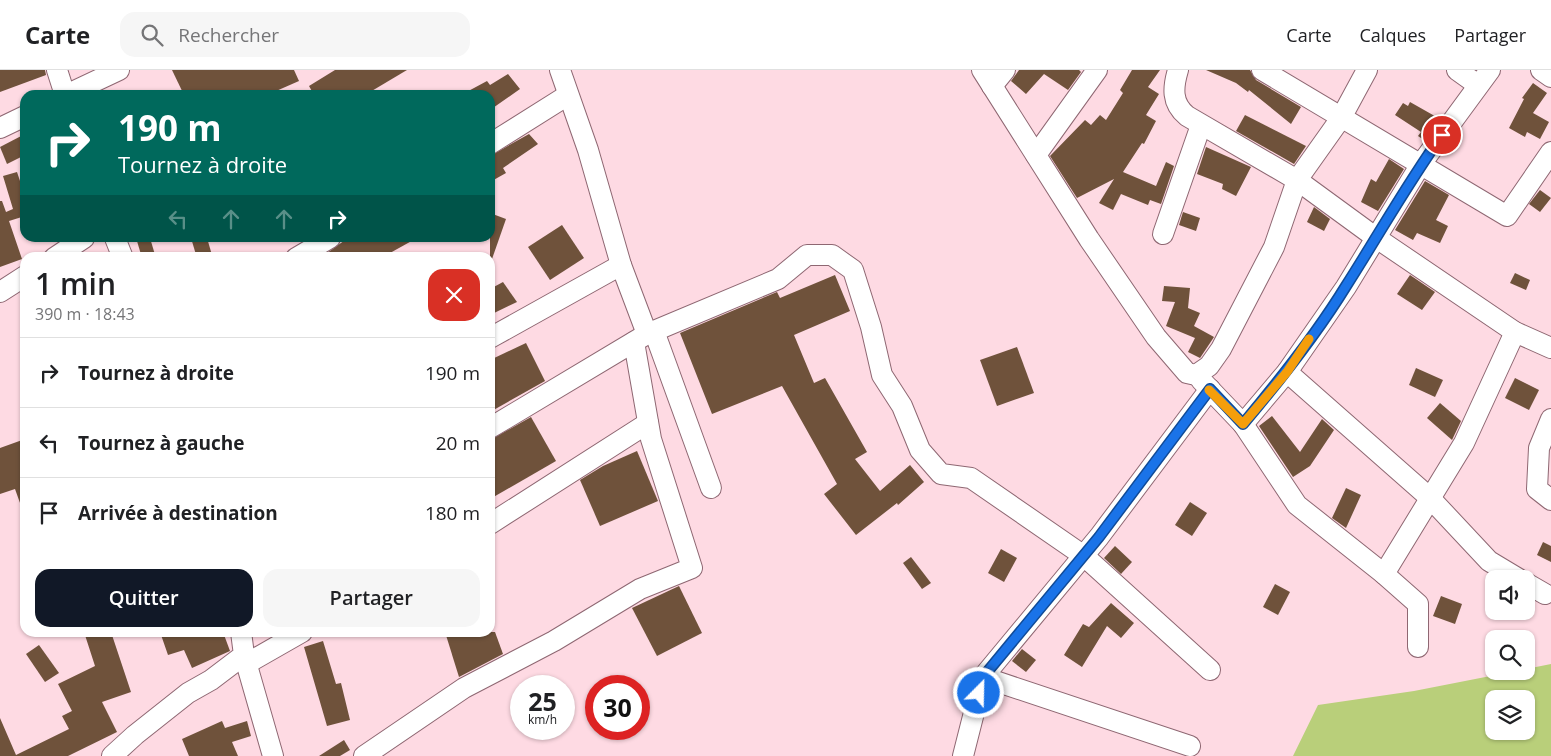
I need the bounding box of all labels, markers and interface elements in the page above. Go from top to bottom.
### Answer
search box [120,12,470,57]
text: Carte [25,18,90,51]
icon: search [138,21,166,49]
text: Rechercher [178,22,279,48]
text: Carte [1286,23,1332,47]
text: Calques [1360,23,1426,47]
text: Partager [1454,23,1526,47]
text: 190 m [118,104,222,151]
icon: right [35,110,100,175]
pin [1421,114,1463,156]
icon: arrive [1428,121,1456,149]
text: Tournez à droite [118,149,287,179]
icon: left [164,205,192,233]
icon: ahead [217,205,245,233]
icon: ahead [270,205,298,233]
icon: right [323,205,351,233]
text: 1 min [35,263,116,304]
button: close [428,269,480,321]
text: 390 m · 18:43 [35,303,135,325]
icon: right [35,359,63,387]
text: Tournez à droite [78,360,234,386]
text: 190 m [425,360,480,386]
icon: left [35,429,63,457]
text: Tournez à gauche [78,430,244,456]
text: 20 m [436,430,480,456]
icon: arrive [35,499,63,527]
text: Arrivée à destination [78,500,278,526]
text: 180 m [425,500,480,526]
button: Quitter [35,569,253,627]
button: Partager [263,569,480,627]
map controls [1485,570,1535,740]
button: sound [1485,570,1535,620]
button: search [1485,630,1535,680]
position arrow [952,666,1004,718]
speed limit sign: 30 [585,675,650,740]
text: 25 [528,684,557,718]
button: layers [1485,690,1535,740]
text: km/h [528,711,557,728]

